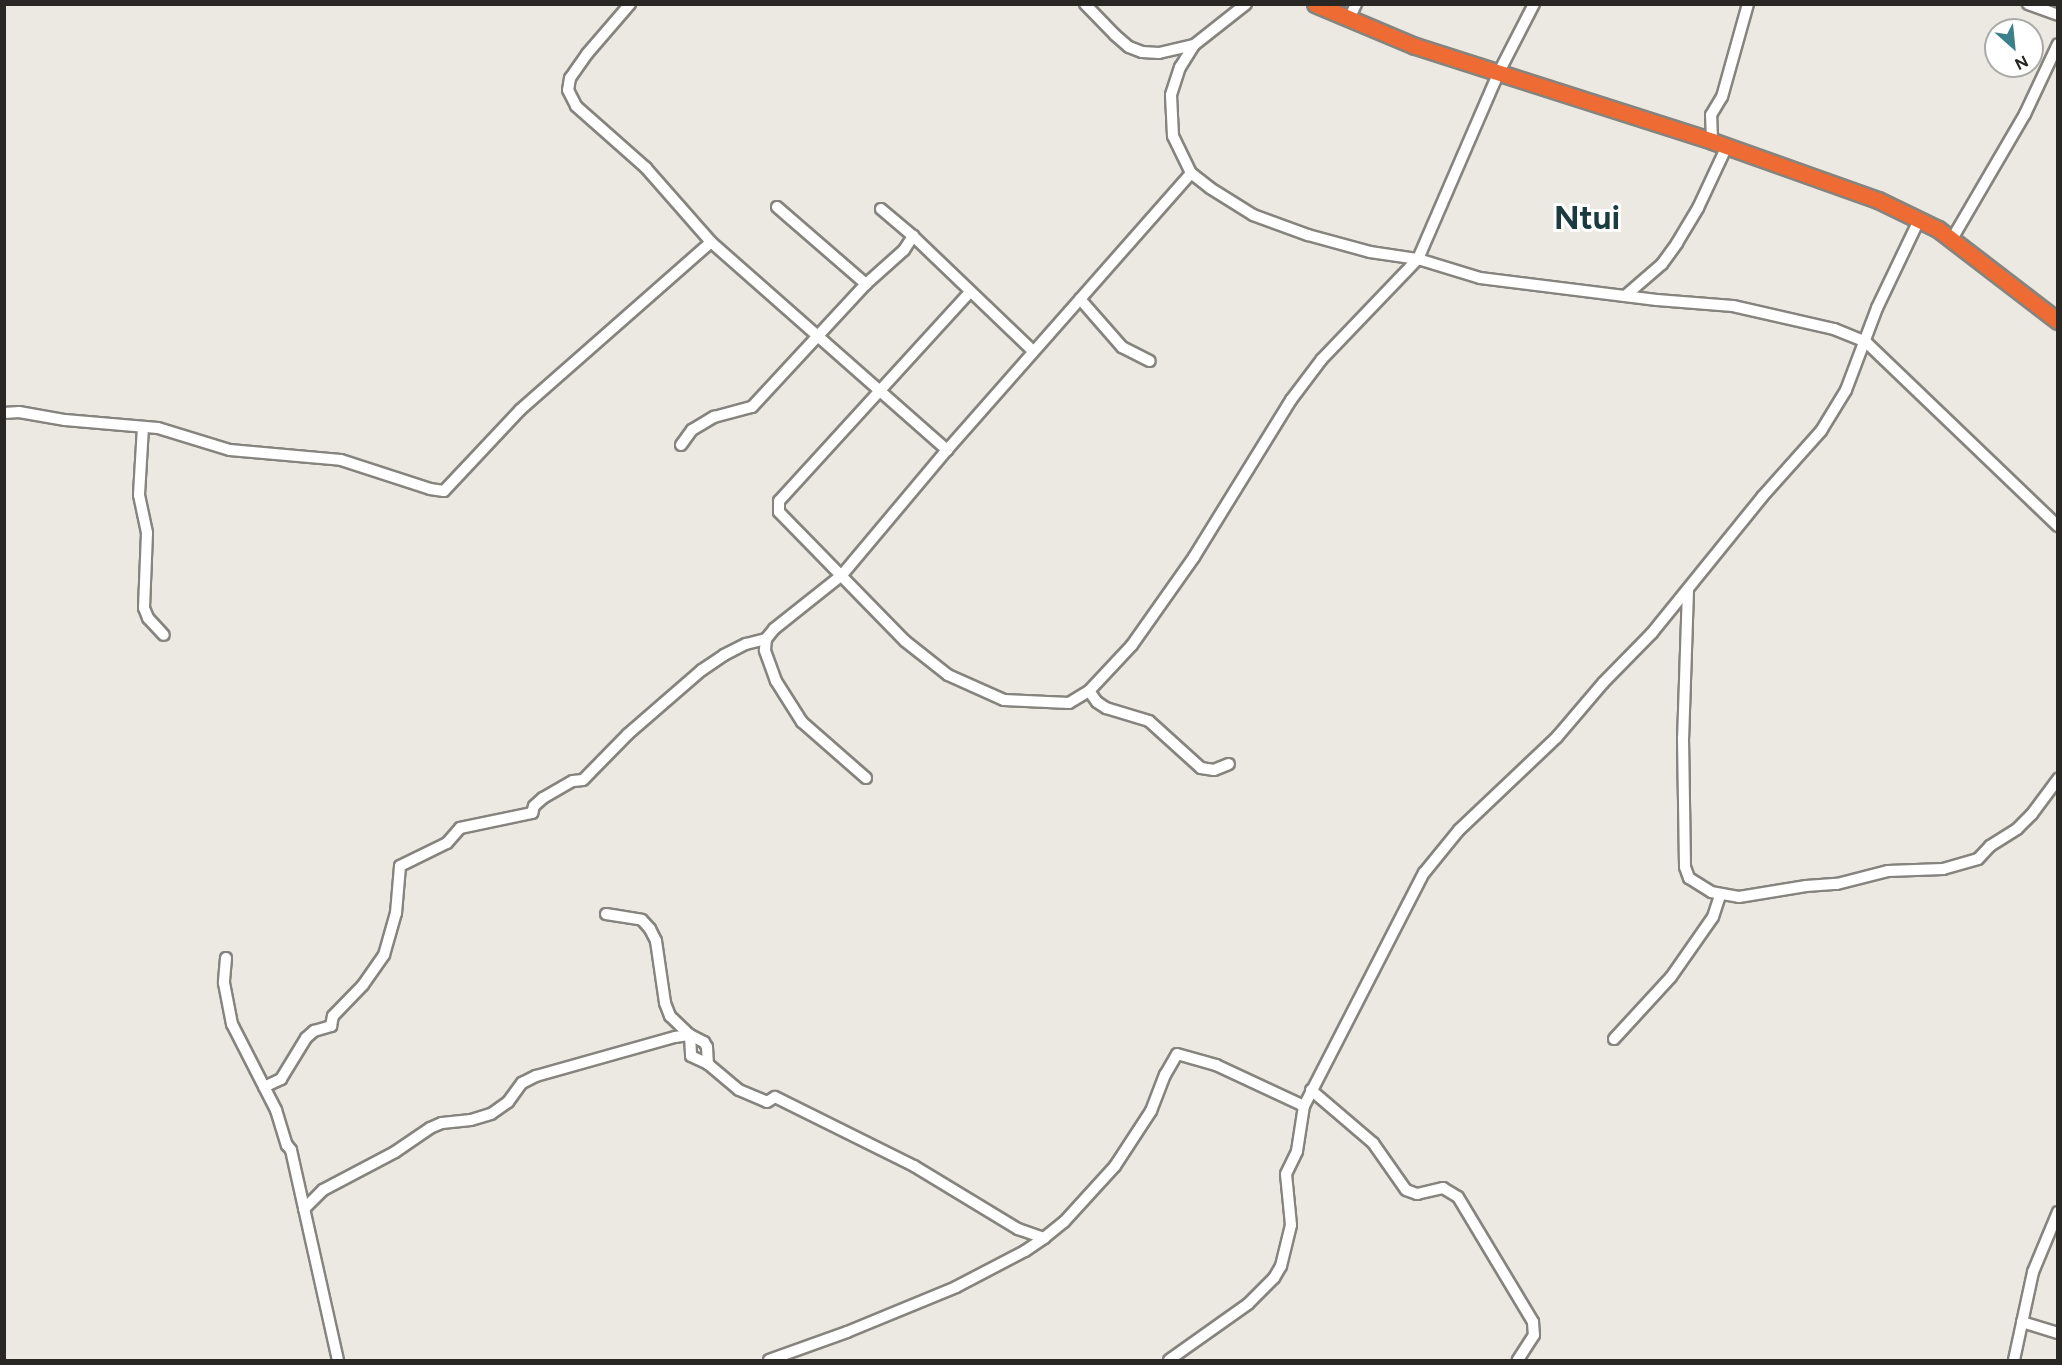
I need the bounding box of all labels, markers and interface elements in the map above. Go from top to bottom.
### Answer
north arrow [1984,18,2044,78]
text: N [2012,51,2031,74]
district label: Ntui [1554,198,1620,238]

